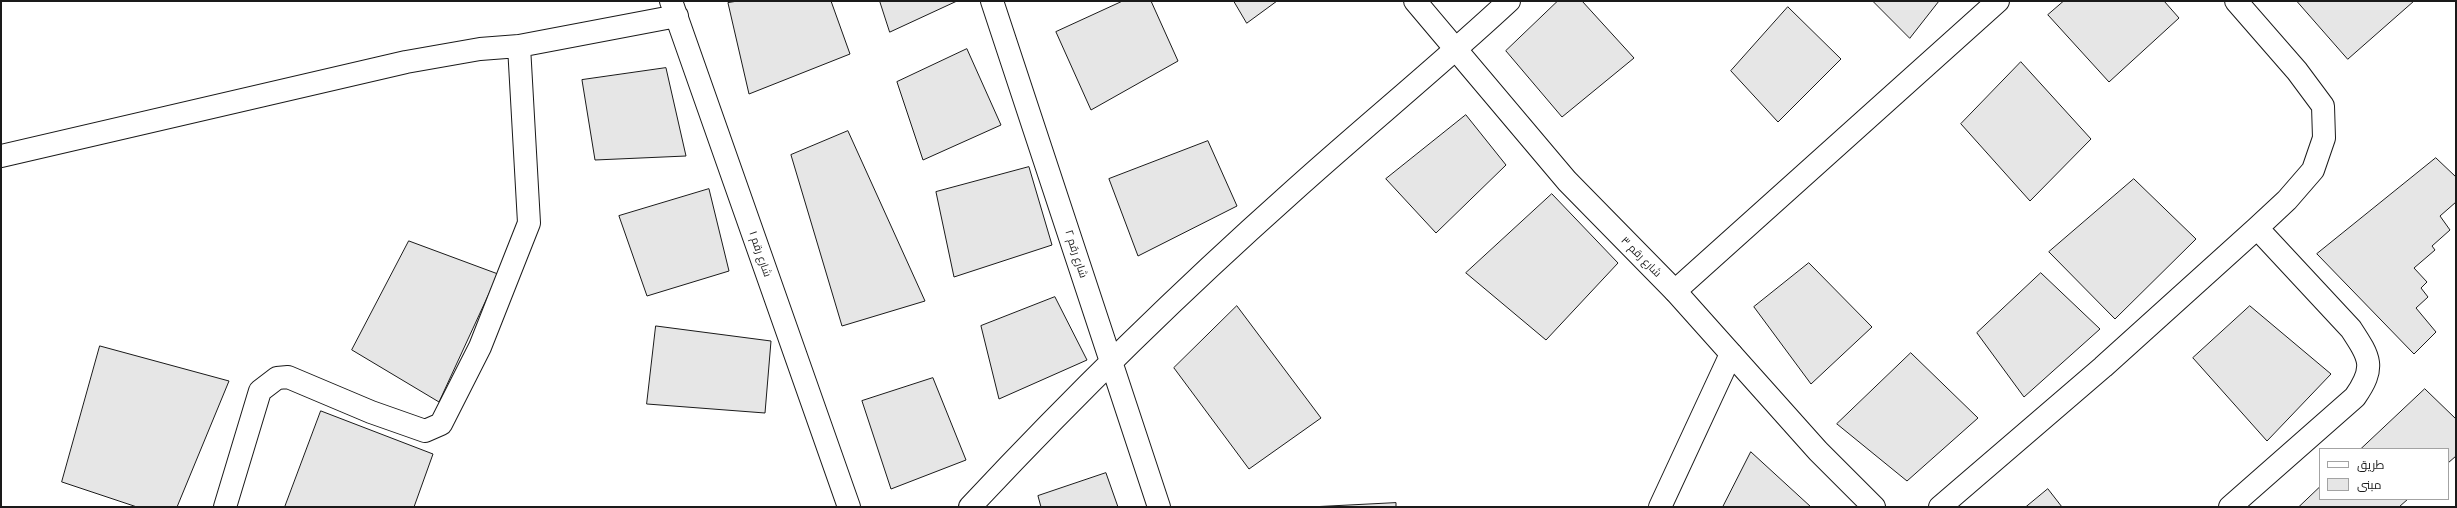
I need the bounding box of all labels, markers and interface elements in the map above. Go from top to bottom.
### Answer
street label: شارع رقم ٢ [1062,228,1090,280]
street label: شارع رقم ١ [746,229,774,279]
street label: شارع رقم ٣ [1618,234,1664,280]
legend [2319,448,2449,500]
text: طريق [2357,457,2384,472]
text: مبنى [2357,477,2382,492]

